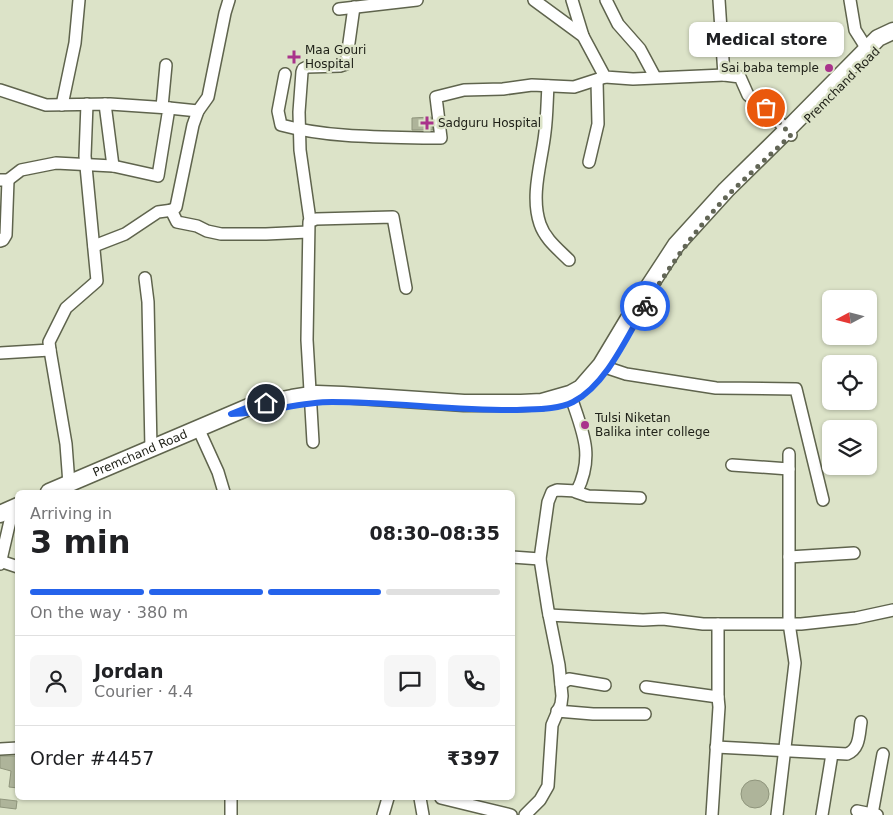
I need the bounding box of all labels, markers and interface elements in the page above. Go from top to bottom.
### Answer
callout: Medical store [688,23,844,58]
text: Medical store [706,30,827,49]
place label: Maa Gouri Hospital [305,43,366,71]
street label: Premchand Road [801,44,883,126]
marker: Maa Gouri Hospital [287,50,301,64]
place label: Sai baba temple [721,61,819,75]
marker: Sai baba temple [823,62,835,74]
pin [745,87,787,129]
icon: bag [752,94,780,122]
marker: Sadguru Hospital [420,116,434,130]
place label: Sadguru Hospital [438,116,541,130]
courier [620,281,670,331]
north arrow [822,290,878,345]
map controls [822,290,877,475]
icon: bike [631,292,659,320]
button: locate [822,355,877,410]
pin [245,382,287,424]
icon: home [252,389,280,417]
place label: Tulsi Niketan Balika inter college [594,411,710,439]
marker: Tulsi Niketan Balika inter college [579,419,591,431]
button: layers [822,420,877,475]
street label: Premchand Road [91,427,190,480]
text: Arriving in [30,504,112,523]
text: 08:30–08:35 [370,522,500,544]
text: 3 min [30,523,131,561]
text: On the way · 380 m [30,603,188,622]
button: person [30,655,82,707]
button: chat [384,655,436,707]
button: phone [448,655,500,707]
text: Jordan [94,660,163,682]
text: Courier · 4.4 [94,682,193,701]
text: Order #4457 [30,747,154,769]
text: ₹397 [447,747,500,769]

